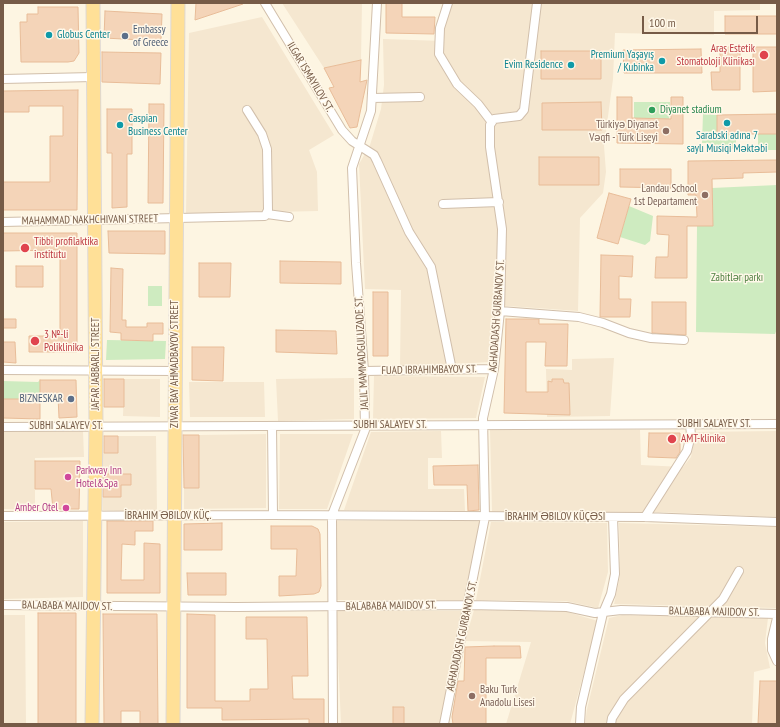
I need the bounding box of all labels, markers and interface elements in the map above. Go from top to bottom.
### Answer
scale bar [644,8,760,34]
text: 100 m [649,15,676,30]
place label: Embassy of Greece [133,23,168,49]
place label: Globus Center [57,28,110,42]
marker: Globus Center [44,30,54,40]
marker: Embassy of Greece [120,31,130,41]
street label: ILGAR ISMAYILOV ST. [284,40,336,114]
place label: Araş Estetik Stomatoloji Klinikası [677,42,755,68]
place label: Premium Yaşayış / Kubinka [591,48,654,74]
marker: Araş Estetik Stomatoloji Klinikası [758,49,770,61]
marker: Premium Yaşayış / Kubinka [657,56,667,66]
place label: Evim Residence [504,58,563,72]
marker: Evim Residence [566,60,576,70]
place label: Diyanet stadium [660,103,722,117]
marker: Diyanet stadium [647,105,657,115]
place label: Caspian Business Center [128,112,188,138]
place label: Türkiyə Diyanət Vəqfi - Türk Liseyi [589,118,658,144]
marker: Sarabski adına 7 saylı Musiqi Məktəbi [722,118,732,128]
marker: Caspian Business Center [115,120,125,130]
marker: Türkiyə Diyanət Vəqfi - Türk Liseyi [661,126,671,136]
place label: Sarabski adına 7 saylı Musiqi Məktəbi [687,129,767,155]
place label: Landau School 1st Departament [633,182,697,208]
marker: Landau School 1st Departament [700,190,710,200]
street label: MAHAMMAD NAKHCHIVANI STREET [22,212,158,228]
place label: Tibbi profilaktika institutu [34,235,98,261]
marker: Tibbi profilaktika institutu [19,242,31,254]
street label: AGHADADASH GURBANOV ST. [486,259,508,373]
park label: Zabitlər parkı [711,271,763,285]
street label: JALIL MAMMADGULUZADE ST. [352,296,372,410]
street label: ZIVAR BAY AHMADBAYOV STREET [168,300,182,428]
street label: JAFAR JABBARLI STREET [89,318,103,410]
place label: 3 №-li Poliklinika [44,328,83,354]
marker: 3 №-li Poliklinika [29,335,41,347]
street label: FUAD IBRAHIMBAYOV ST. [381,363,477,377]
place label: BIZNESKAR [19,392,63,406]
marker: BIZNESKAR [66,394,76,404]
street label: SUBHI SALAYEV ST. [677,417,751,431]
street label: SUBHI SALAYEV ST. [353,418,427,432]
street label: SUBHI SALAYEV ST. [29,419,103,433]
place label: AMT-klinika [681,432,725,446]
marker: AMT-klinika [666,433,678,445]
place label: Parkway Inn Hotel&Spa [76,464,122,490]
marker: Parkway Inn Hotel&Spa [63,472,73,482]
place label: Amber Otel [15,501,58,515]
marker: Amber Otel [61,503,71,513]
street label: İBRAHIM ƏBILOV KÜÇ. [124,509,212,523]
street label: İBRAHIM ƏBILOV KÜÇƏSI [505,510,605,524]
street label: AGHADADASH GURBANOV ST. [444,580,480,692]
street label: BALABABA MAJIDOV ST. [22,599,112,613]
street label: BALABABA MAJIDOV ST. [346,599,436,613]
street label: BALABABA MAJIDOV ST. [669,605,759,619]
place label: Baku Turk Anadolu Lisesi [480,683,535,709]
marker: Baku Turk Anadolu Lisesi [467,691,477,701]

